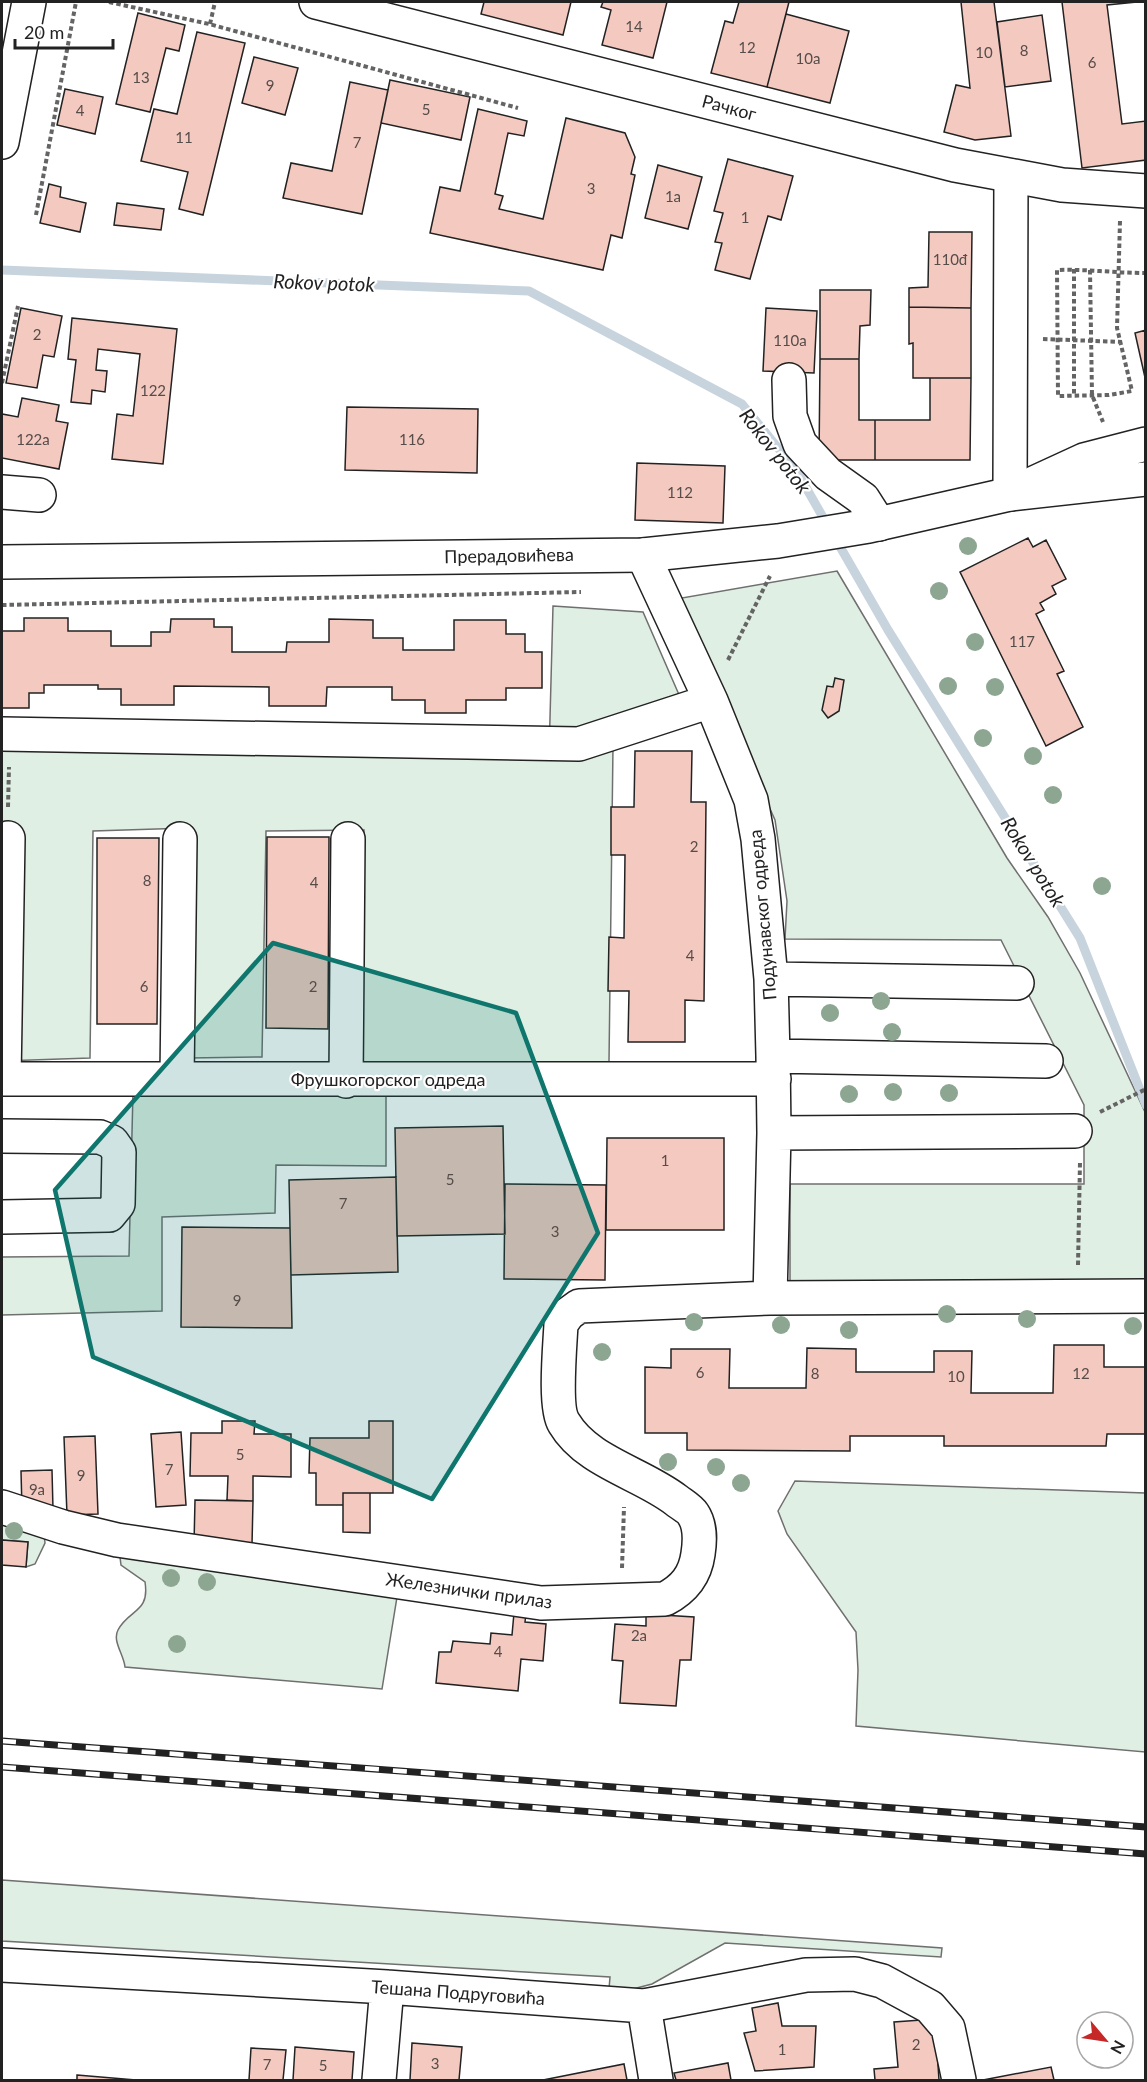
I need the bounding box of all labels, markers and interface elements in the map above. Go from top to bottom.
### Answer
scale bar [15,12,112,50]
house number: 14 [625,17,643,35]
text: 20 m [24,21,64,43]
house number: 12 [738,38,756,56]
house number: 8 [1020,41,1028,59]
house number: 10 [975,43,993,61]
house number: 10a [796,49,820,67]
house number: 6 [1088,53,1097,71]
house number: 13 [132,68,150,86]
house number: 9 [266,76,274,94]
street label: Рачког [700,89,759,125]
house number: 5 [422,100,430,118]
house number: 4 [76,101,85,119]
house number: 11 [175,128,193,146]
house number: 7 [353,133,362,151]
house number: 3 [587,179,595,197]
house number: 1a [665,187,681,205]
house number: 1 [741,208,749,226]
house number: 110đ [933,250,968,268]
water label: Rokov potok [273,268,376,296]
house number: 2 [33,325,41,343]
house number: 110a [773,331,807,349]
house number: 122 [140,381,166,399]
water label: Rokov potok [735,403,817,498]
house number: 122a [16,430,50,448]
house number: 116 [399,430,425,448]
house number: 112 [667,483,693,501]
street label: Прерадовићева [444,543,574,567]
house number: 117 [1009,632,1035,650]
water label: Rokov potok [997,812,1071,911]
street label: Подунавског одреда [744,829,780,1001]
house number: 2 [690,837,698,855]
house number: 8 [143,871,151,889]
house number: 4 [310,873,319,891]
house number: 4 [686,946,695,964]
house number: 6 [140,977,149,995]
house number: 2 [309,977,317,995]
street label: Фрушкогорског одреда [291,1068,485,1090]
house number: 1 [661,1151,669,1169]
house number: 5 [446,1170,454,1188]
house number: 7 [339,1194,348,1212]
house number: 3 [551,1222,559,1240]
house number: 9 [233,1291,241,1309]
house number: 6 [696,1363,705,1381]
house number: 8 [811,1364,819,1382]
house number: 12 [1072,1364,1090,1382]
house number: 10 [947,1367,965,1385]
house number: 5 [236,1445,244,1463]
house number: 7 [165,1460,174,1478]
house number: 9 [77,1466,85,1484]
house number: 9a [29,1480,45,1498]
street label: Железнички прилаз [385,1567,554,1613]
house number: 2a [631,1626,647,1644]
house number: 4 [494,1642,503,1660]
street label: Тешана Подруговића [371,1975,546,2009]
north arrow [1075,2010,1135,2070]
house number: 2 [912,2035,920,2053]
text: N [1107,2038,1130,2058]
house number: 1 [778,2040,786,2058]
house number: 3 [431,2054,439,2072]
house number: 7 [263,2055,272,2073]
house number: 5 [319,2056,327,2074]

